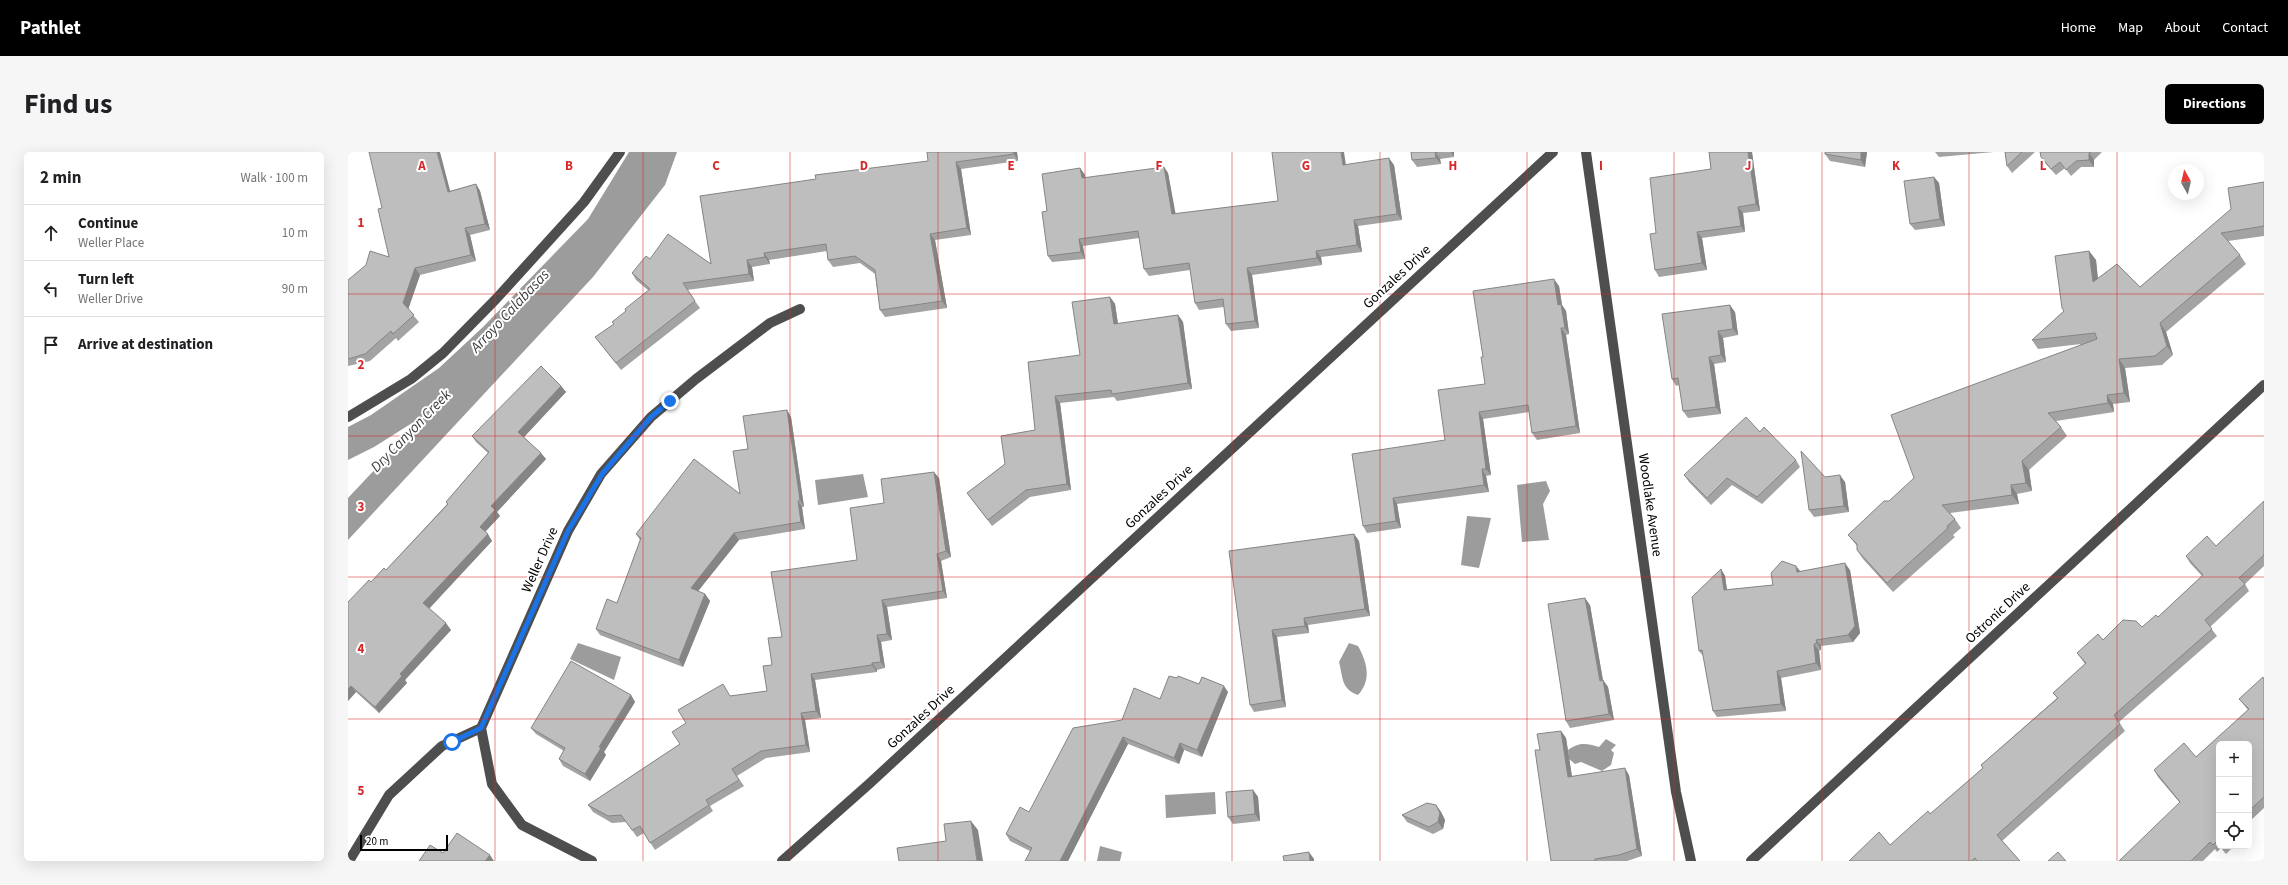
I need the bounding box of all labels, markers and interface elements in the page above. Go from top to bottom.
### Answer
text: Pathlet [20,15,81,42]
text: Home [2061,18,2096,38]
text: Map [2118,18,2143,38]
text: About [2165,18,2200,38]
text: Contact [2222,18,2268,38]
text: Find us [24,84,112,124]
button: Directions [2165,84,2264,124]
text: A [417,157,426,175]
text: B [565,157,573,175]
text: C [712,157,720,175]
text: D [860,157,868,175]
text: E [1007,157,1015,175]
text: F [1156,157,1163,175]
text: G [1302,157,1310,175]
text: H [1449,157,1457,175]
text: I [1599,157,1603,175]
text: J [1745,157,1751,175]
text: K [1892,157,1901,175]
text: L [2040,157,2047,175]
north arrow [2168,164,2204,200]
text: 2 min [40,166,81,190]
text: Walk · 100 m [240,169,308,187]
text: Continue [78,213,138,234]
text: 1 [358,214,365,232]
icon: ahead [40,222,62,244]
text: 10 m [282,224,308,242]
text: Weller Place [78,234,144,252]
street label: Gonzales Drive [1359,240,1435,314]
water label: Arroyo Calabasas [465,265,554,358]
text: Turn left [78,269,134,290]
icon: left [40,278,62,300]
text: 90 m [282,280,308,298]
text: Weller Drive [78,290,143,308]
icon: arrive [40,334,62,356]
text: Arrive at destination [78,334,213,355]
text: 2 [358,356,365,374]
water label: Dry Canyon Creek [366,384,457,477]
route end [661,392,679,410]
street label: Woodlake Avenue [1633,452,1667,558]
street label: Gonzales Drive [1121,460,1197,534]
text: 3 [358,498,365,516]
street label: Weller Drive [517,524,563,596]
street label: Ostronic Drive [1961,578,2035,648]
text: 4 [358,640,365,658]
street label: Gonzales Drive [883,680,959,754]
route start [443,733,461,751]
map controls [2216,741,2252,849]
button: + [2216,741,2252,777]
button: − [2216,777,2252,813]
text: 5 [358,782,365,800]
button: locate [2216,813,2252,849]
scale bar [360,833,448,852]
text: 20 m [366,834,388,849]

